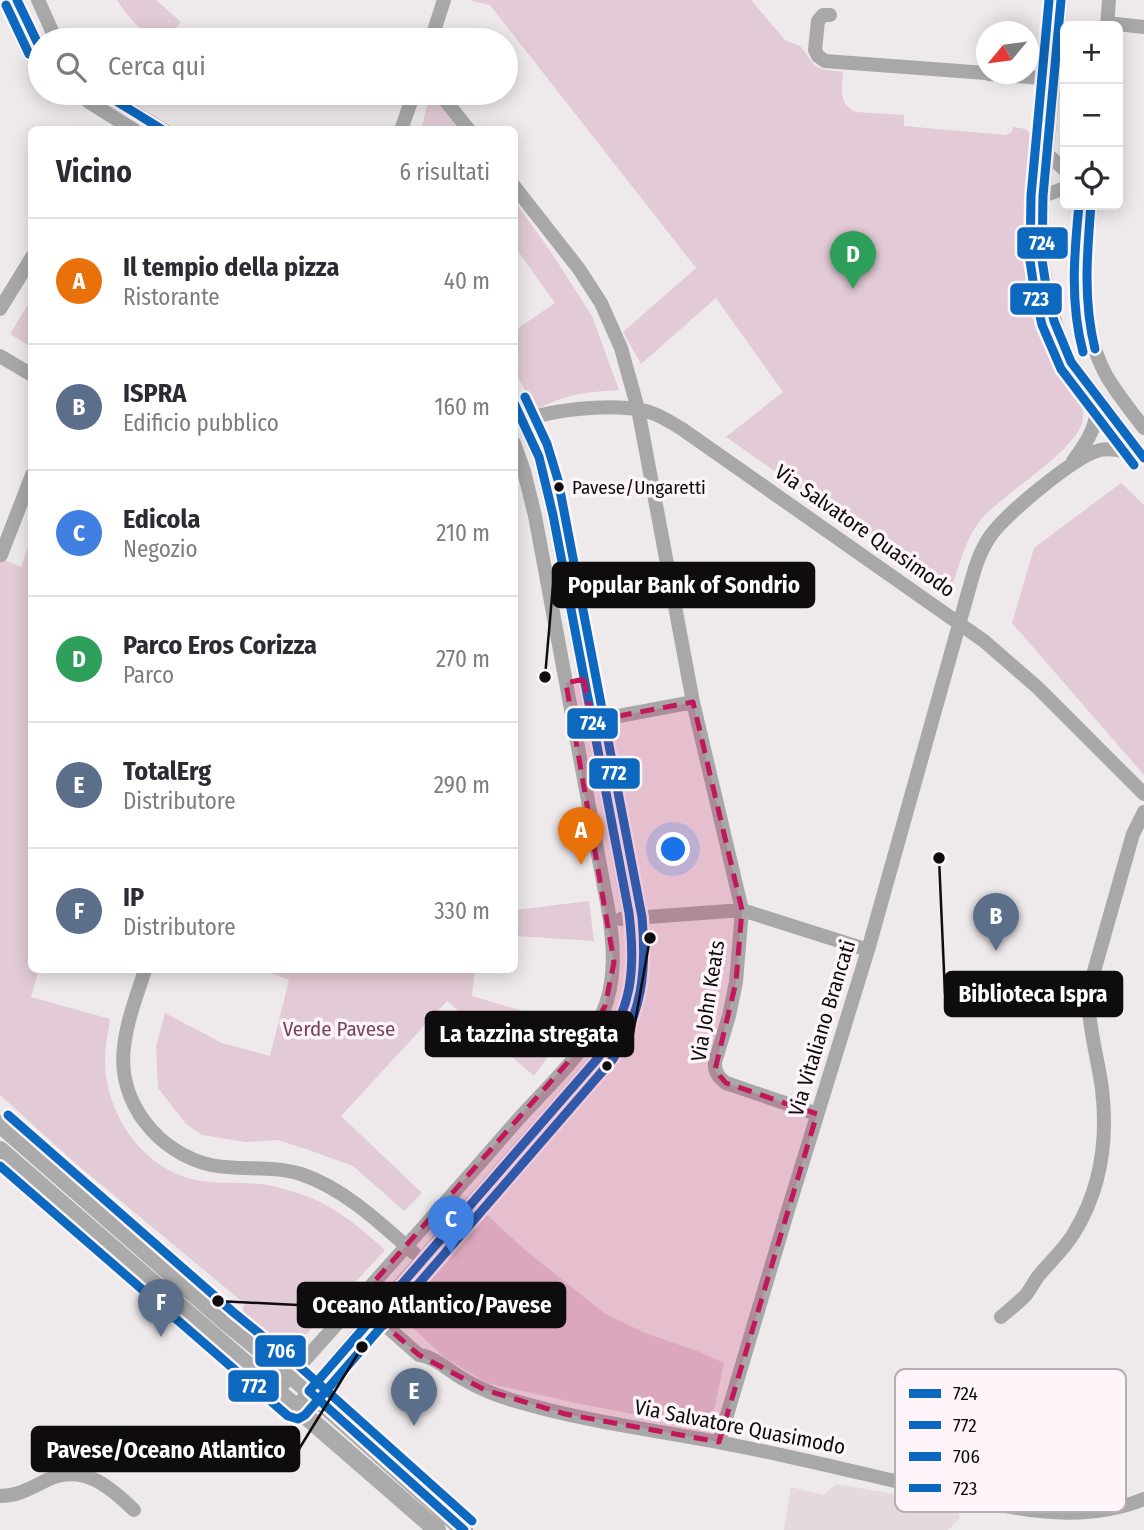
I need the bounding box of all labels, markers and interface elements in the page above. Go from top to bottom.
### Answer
north arrow [976,21,1039,84]
map controls [1060,21,1123,210]
button: + [1060,21,1123,84]
search box [28,28,518,105]
icon: search [52,48,90,86]
text: Cerca qui [108,51,206,82]
button: − [1060,84,1123,147]
button: locate [1060,147,1123,210]
text: Vicino [56,154,132,190]
text: 6 risultati [399,158,490,186]
line badge: 724 [1016,226,1069,260]
pin: D [830,231,876,289]
text: 724 [1029,232,1055,255]
text: Il tempio della pizza [123,252,339,283]
text: A [73,267,85,295]
text: 40 m [444,267,490,295]
line badge: 723 [1009,282,1063,316]
text: Ristorante [123,283,220,311]
text: 723 [1023,288,1049,311]
text: ISPRA [123,378,186,409]
text: B [73,393,85,421]
text: 160 m [435,393,490,421]
text: Edificio pubblico [123,409,279,437]
street label: Via Salvatore Quasimodo [770,459,960,603]
place label: Pavese/Ungaretti [572,476,706,499]
marker: Pavese/Ungaretti [552,480,566,494]
text: Edicola [123,504,200,535]
text: C [73,519,85,547]
text: 210 m [436,519,490,547]
text: Negozio [123,535,198,563]
callout: Popular Bank of Sondrio [553,563,814,607]
text: Popular Bank of Sondrio [568,571,800,599]
text: Parco Eros Corizza [123,630,317,661]
text: D [72,645,86,673]
text: 270 m [436,645,490,673]
text: Parco [123,661,174,689]
line badge: 724 [566,707,619,740]
text: 724 [580,712,606,735]
text: TotalErg [123,756,211,787]
line badge: 772 [588,757,641,790]
text: 772 [601,762,627,785]
text: E [74,771,84,799]
text: 290 m [434,771,490,799]
text: Distributore [123,787,236,815]
pin: A [558,807,604,865]
your location [656,832,690,866]
text: IP [123,882,144,913]
pin: B [973,893,1019,951]
text: F [74,897,84,925]
text: 330 m [434,897,490,925]
text: Distributore [123,913,236,941]
street label: Via Vitaliano Brancati [783,937,861,1119]
street label: Via John Keats [686,939,730,1063]
callout: Biblioteca Ispra [945,972,1122,1016]
text: Biblioteca Ispra [958,980,1108,1008]
callout: La tazzina stregata [426,1012,633,1056]
park label: Verde Pavese [283,1016,395,1042]
text: La tazzina stregata [440,1020,618,1048]
unlabelled marker [600,1059,614,1073]
pin: C [428,1196,474,1254]
pin: F [138,1279,184,1337]
callout: Oceano Atlantico/Pavese [298,1283,565,1327]
text: Oceano Atlantico/Pavese [312,1291,552,1319]
line badge: 706 [254,1334,307,1368]
text: 706 [267,1340,295,1363]
pin: E [391,1368,437,1426]
line badge: 772 [227,1369,280,1403]
legend [895,1369,1126,1512]
text: 772 [241,1375,267,1398]
text: 724 [953,1382,978,1405]
street label: Via Salvatore Quasimodo [632,1394,848,1460]
text: 772 [953,1414,977,1437]
callout: Pavese/Oceano Atlantico [32,1427,299,1471]
text: Pavese/Oceano Atlantico [47,1436,285,1464]
text: 706 [953,1445,980,1468]
text: 723 [953,1477,977,1500]

